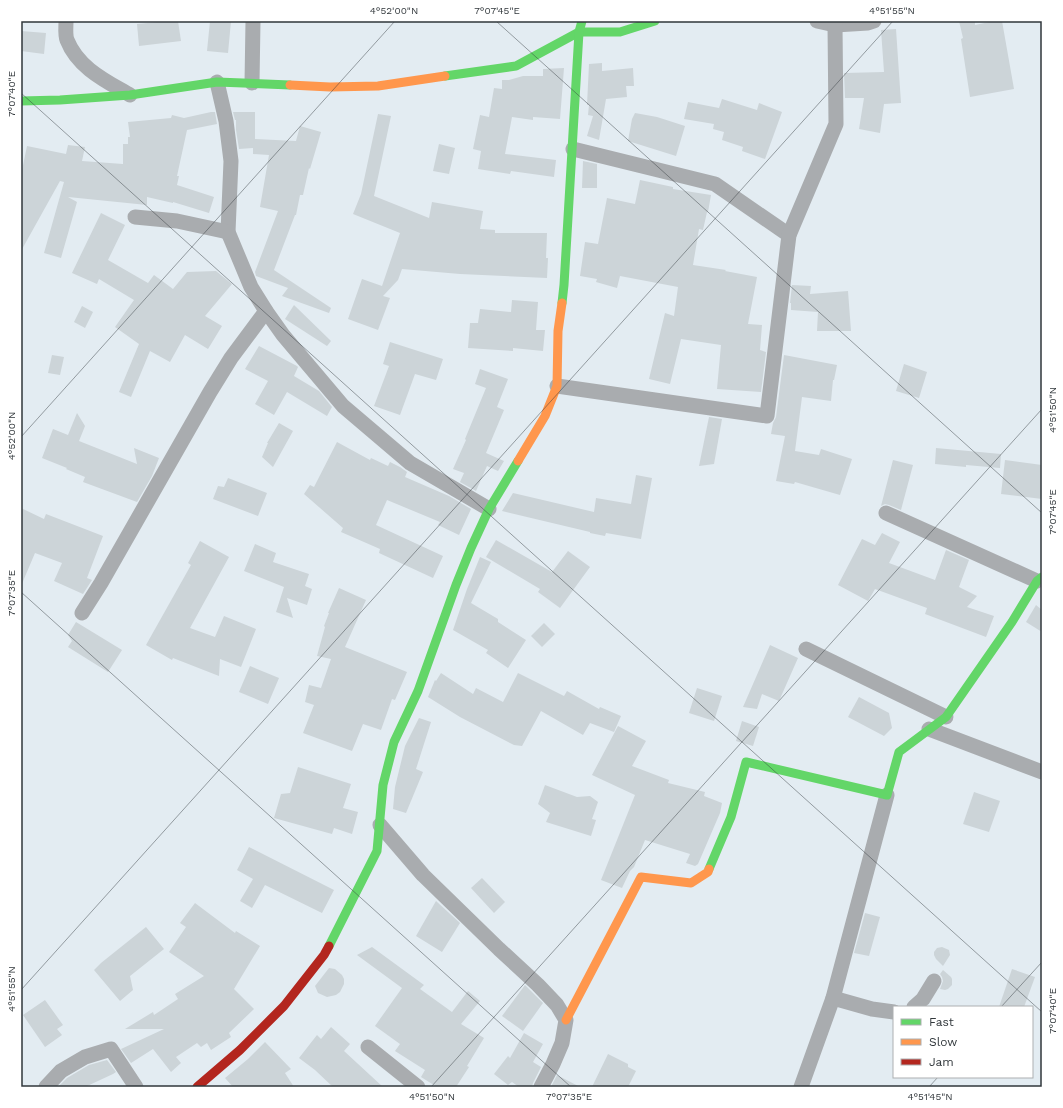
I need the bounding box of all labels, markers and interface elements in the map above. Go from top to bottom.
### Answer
text: 4°52'00"N [370,5,418,16]
text: 7°07'45"E [474,5,520,16]
text: 4°51'55"N [869,5,915,16]
text: 7°07'40"E [6,71,17,117]
text: 4°51'50"N [1047,387,1058,433]
text: 4°52'00"N [6,412,17,460]
text: 7°07'45"E [1047,489,1058,535]
text: 7°07'35"E [6,570,17,616]
text: 4°51'55"N [6,966,17,1012]
text: 7°07'40"E [1047,988,1058,1034]
legend [893,1006,1033,1078]
text: Fast [929,1015,954,1029]
text: Slow [929,1035,957,1049]
text: Jam [929,1055,954,1069]
text: 4°51'50"N [409,1091,455,1102]
text: 7°07'35"E [546,1091,592,1102]
text: 4°51'45"N [907,1091,953,1102]

